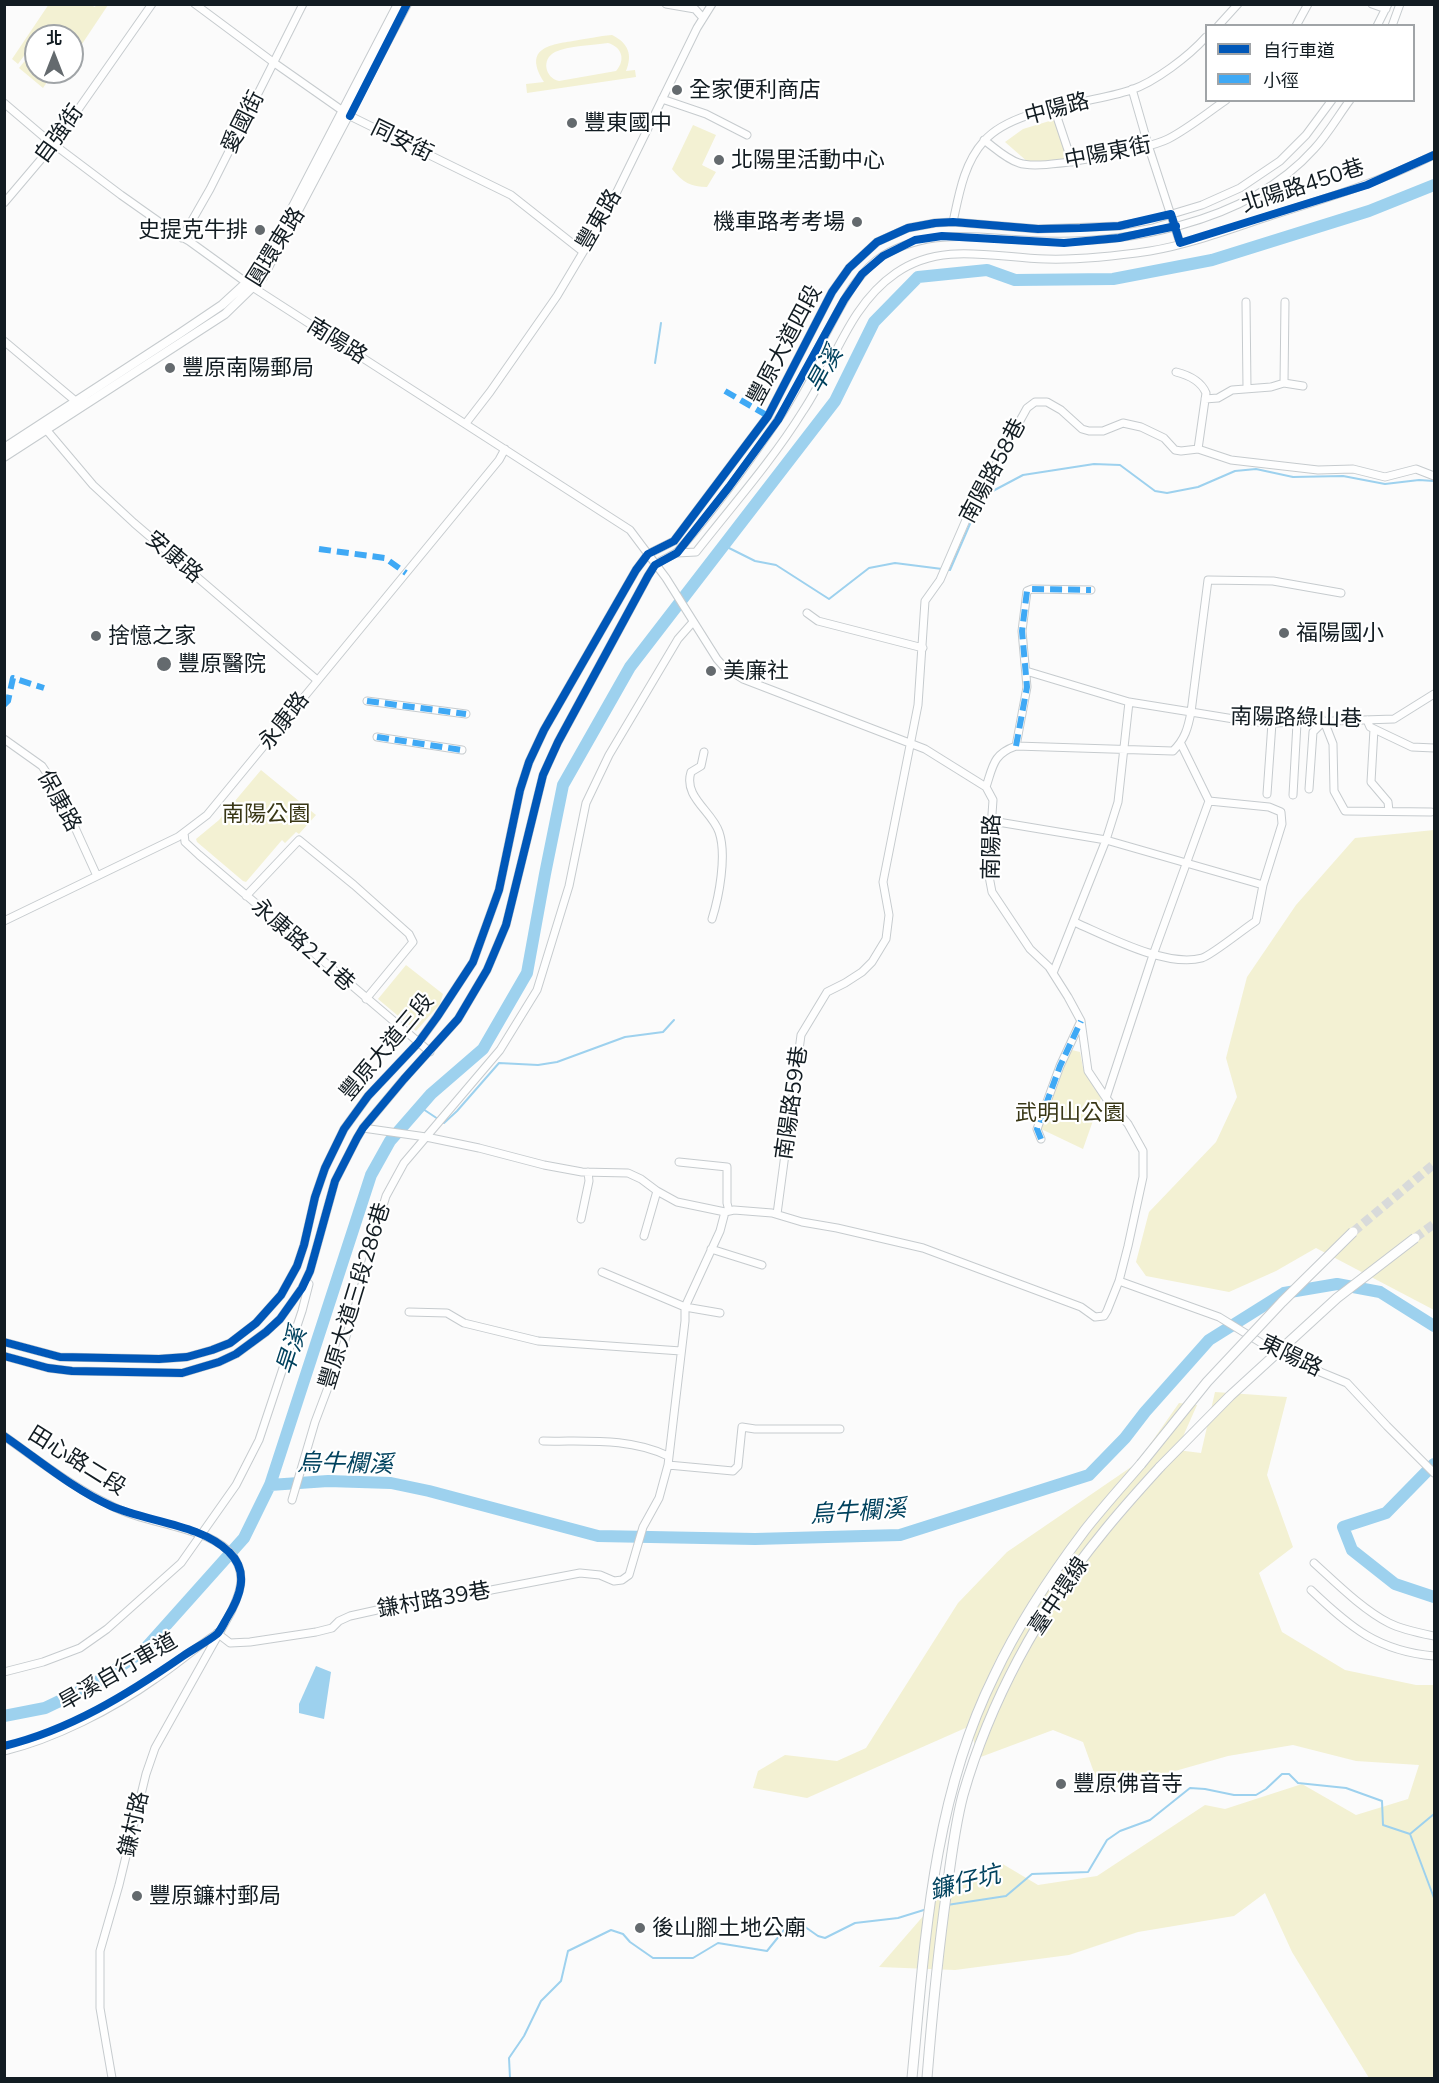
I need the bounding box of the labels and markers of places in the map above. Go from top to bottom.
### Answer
place label: 全家便利商店 [689,77,821,103]
marker: 全家便利商店 [670,83,684,97]
place label: 豐東國中 [584,110,672,136]
marker: 豐東國中 [565,116,579,130]
place label: 北陽里活動中心 [731,147,885,173]
marker: 北陽里活動中心 [712,153,726,167]
place label: 機車路考考場 [713,209,845,235]
marker: 機車路考考場 [850,215,864,229]
place label: 史提克牛排 [138,217,248,243]
marker: 史提克牛排 [253,223,267,237]
place label: 豐原南陽郵局 [182,355,314,381]
marker: 豐原南陽郵局 [163,361,177,375]
place label: 福陽國小 [1296,620,1384,646]
place label: 捨憶之家 [108,623,196,649]
marker: 福陽國小 [1277,626,1291,640]
marker: 捨憶之家 [89,629,103,643]
place label: 豐原醫院 [178,651,266,677]
marker: 豐原醫院 [155,655,173,673]
place label: 美廉社 [723,658,789,684]
marker: 美廉社 [704,664,718,678]
place label: 豐原佛音寺 [1073,1771,1183,1797]
marker: 豐原佛音寺 [1054,1777,1068,1791]
place label: 豐原鐮村郵局 [149,1883,281,1909]
marker: 豐原鐮村郵局 [130,1889,144,1903]
place label: 後山腳土地公廟 [652,1915,806,1941]
marker: 後山腳土地公廟 [633,1921,647,1935]

